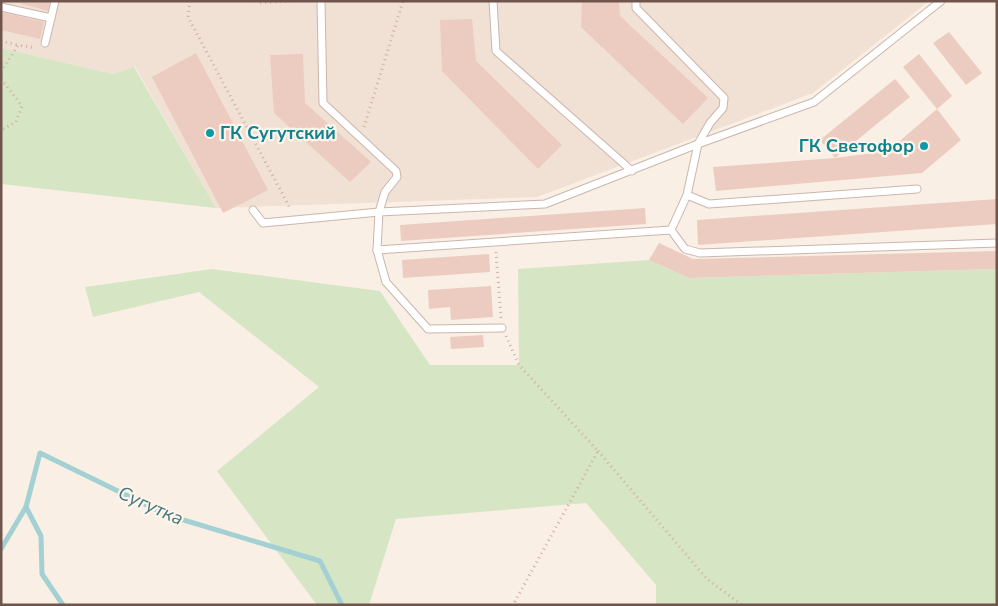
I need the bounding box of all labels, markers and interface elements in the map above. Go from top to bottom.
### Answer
place label: ГК Сугутский [220,121,336,145]
marker: ГК Сугутский [204,127,216,139]
place label: ГК Светофор [799,134,914,158]
marker: ГК Светофор [918,140,930,152]
water label: Сугутка [114,480,188,532]

